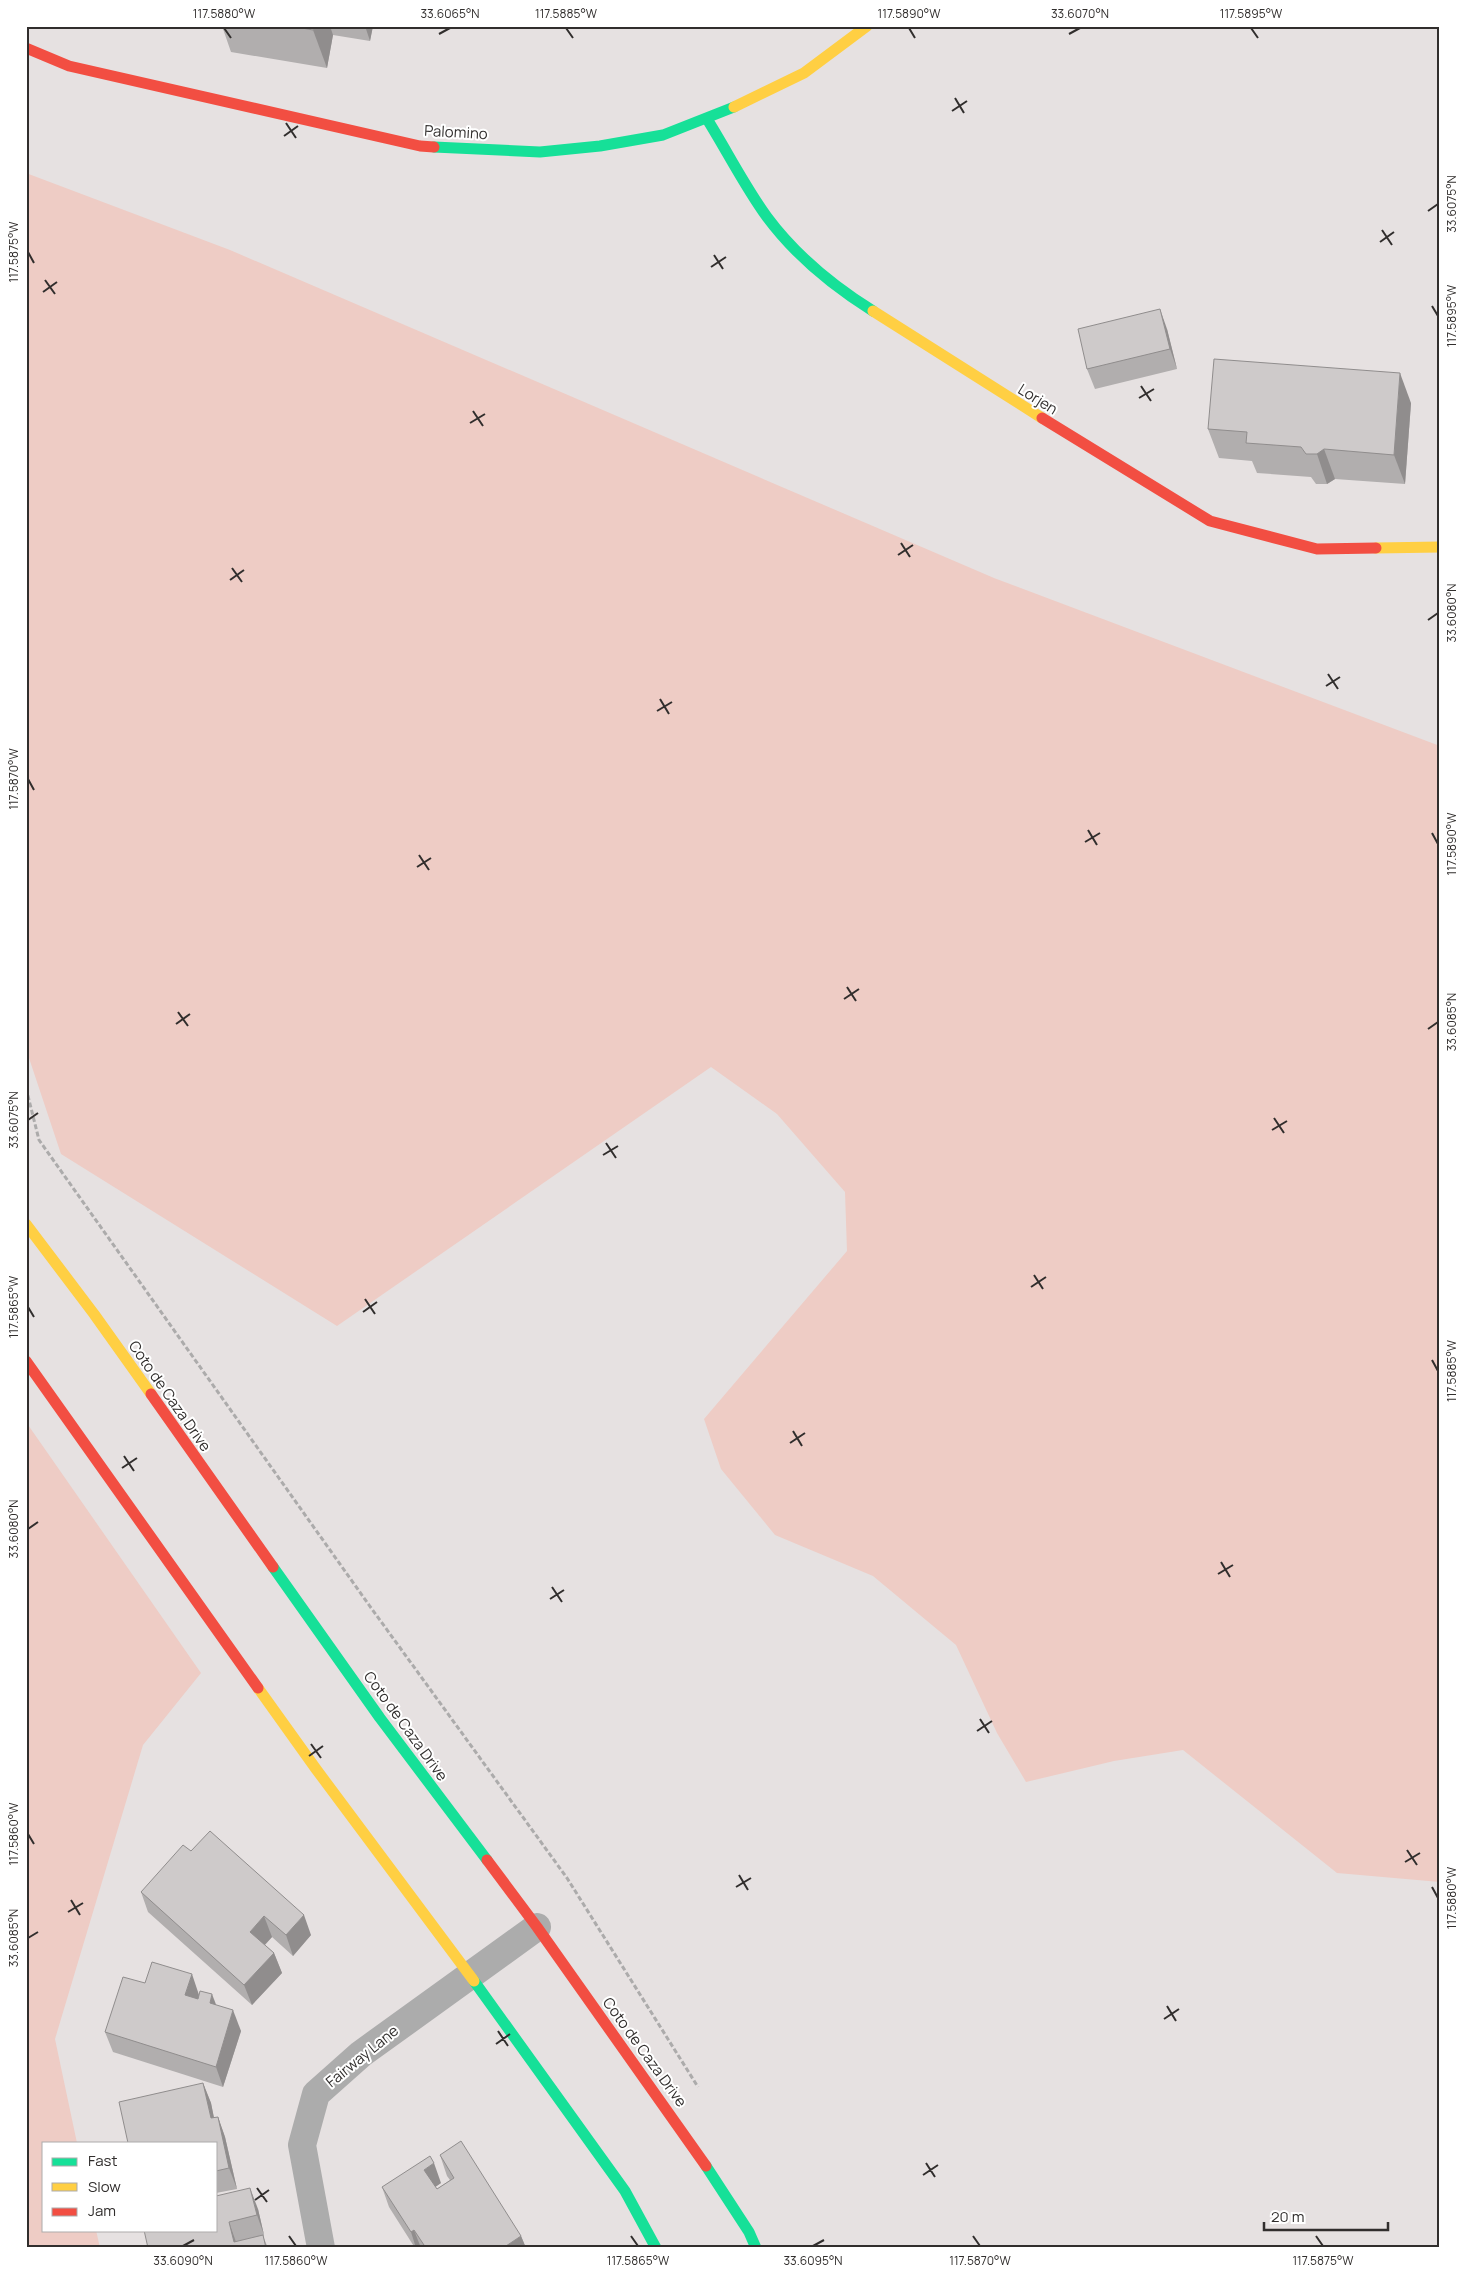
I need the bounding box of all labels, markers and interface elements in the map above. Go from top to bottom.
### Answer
text: 117.5880°W [193,5,256,22]
text: 33.6065°N [420,5,480,22]
text: 117.5885°W [535,5,598,22]
text: 117.5890°W [878,5,941,22]
text: 33.6070°N [1051,5,1109,22]
text: 117.5895°W [1220,5,1283,22]
street label: Palomino [424,120,488,144]
text: 33.6075°N [1443,175,1460,233]
text: 117.5875°W [5,221,22,283]
text: 117.5895°W [1443,284,1460,347]
street label: Lorjen [1014,379,1062,419]
text: 33.6080°N [1443,584,1460,642]
text: 117.5870°W [5,747,22,810]
text: 117.5890°W [1443,812,1460,875]
text: 33.6085°N [1443,993,1460,1051]
text: 33.6075°N [5,1091,22,1149]
text: 117.5865°W [5,1275,22,1338]
street label: Coto de Caza Drive [124,1336,216,1456]
text: 117.5885°W [1443,1339,1460,1402]
text: 33.6080°N [5,1500,22,1558]
street label: Coto de Caza Drive [359,1667,453,1785]
text: 117.5860°W [5,1802,22,1865]
text: 117.5880°W [1443,1866,1460,1929]
text: 33.6085°N [5,1909,22,1967]
street label: Coto de Caza Drive [598,1993,692,2111]
street label: Fairway Lane [321,2020,403,2092]
legend [42,2142,218,2232]
text: Fast [88,2150,117,2171]
text: Slow [88,2176,121,2197]
scale bar [1264,2199,1387,2231]
text: Jam [88,2200,116,2221]
text: 20 m [1271,2206,1304,2227]
text: 33.6090°N [153,2252,213,2269]
text: 117.5860°W [265,2252,328,2269]
text: 117.5865°W [607,2252,670,2269]
text: 33.6095°N [783,2252,843,2269]
text: 117.5870°W [949,2252,1012,2269]
text: 117.5875°W [1292,2252,1354,2269]

